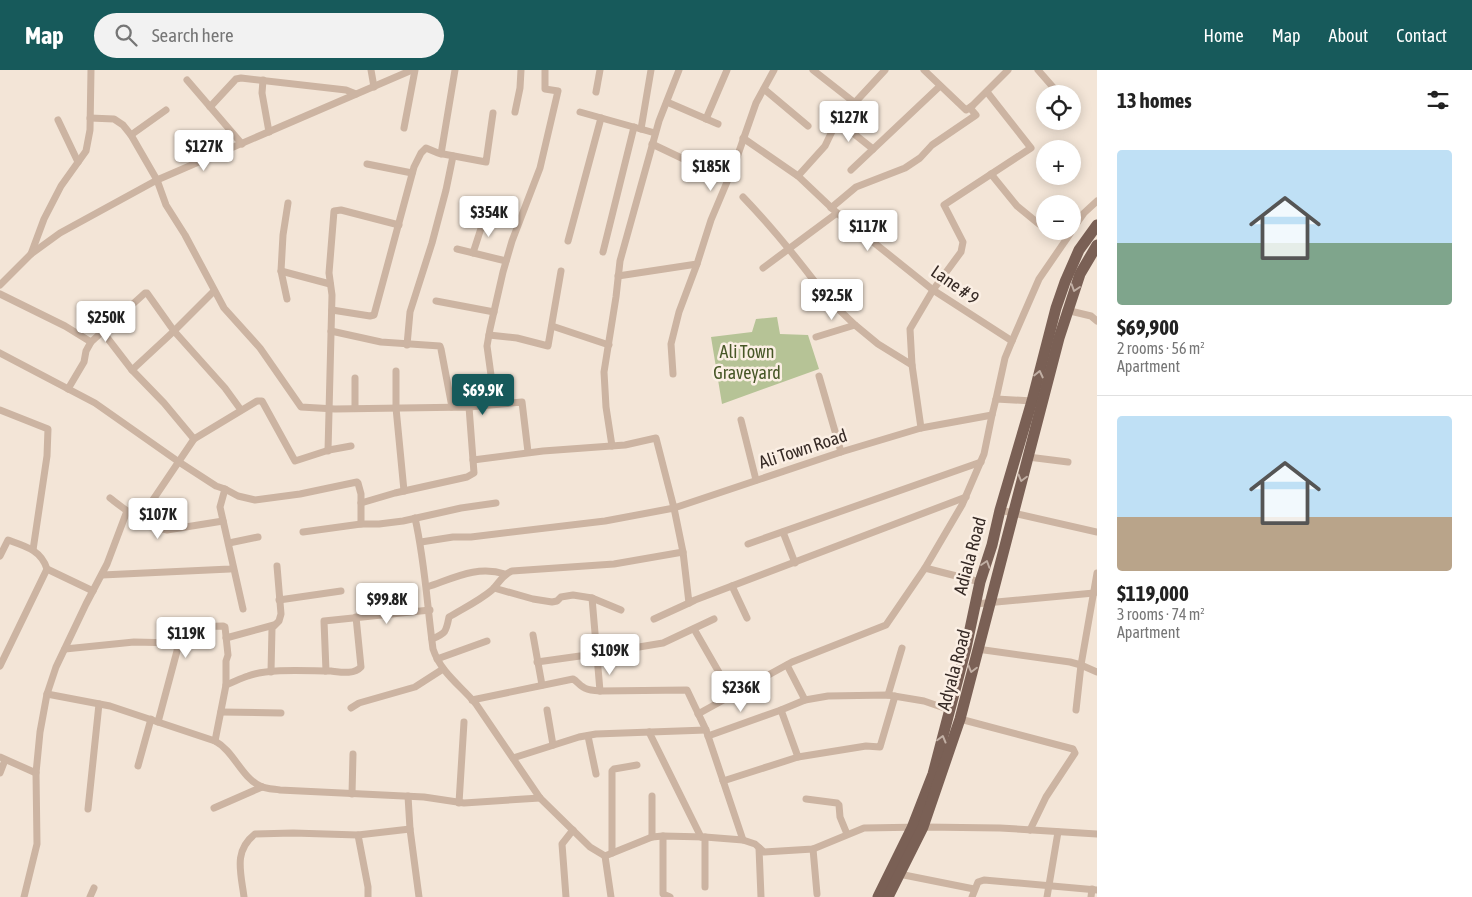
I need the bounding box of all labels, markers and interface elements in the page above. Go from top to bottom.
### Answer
search box [94,13,444,58]
icon: search [112,21,140,49]
text: Map [25,22,64,49]
text: Search here [152,24,234,46]
text: Home [1204,25,1244,46]
text: Map [1272,25,1301,46]
text: About [1329,25,1368,46]
text: Contact [1396,25,1447,46]
map controls [1036,85,1081,240]
button: locate [1036,85,1081,130]
icon: filters [1424,86,1452,114]
text: 13 homes [1117,88,1192,112]
pin: $127K [814,100,884,143]
text: $127K [830,108,868,126]
pin: $127K [169,129,239,172]
text: $127K [185,137,223,155]
button: + [1036,140,1081,185]
pin: $185K [676,150,746,192]
text: $185K [692,157,730,175]
icon: home [1240,183,1330,273]
button: − [1036,195,1081,240]
pin: $354K [454,196,524,238]
text: $354K [470,203,508,221]
pin: $117K [833,210,903,252]
text: $117K [849,217,887,235]
street label: Lane # 9 [927,261,983,309]
pin: $92.5K [791,278,873,321]
one-way arrow [1071,283,1081,291]
text: $92.5K [812,286,852,304]
pin: $250K [71,300,141,343]
text: $250K [87,308,125,326]
text: $69,900 [1117,315,1179,339]
text: 2 rooms · 56 m² [1117,339,1205,357]
park label: Ali Town Graveyard [713,341,781,383]
text: Apartment [1117,357,1180,375]
one-way arrow [1033,370,1044,379]
pin: $69.9K [442,374,524,416]
text: $69.9K [463,381,503,399]
street label: Ali Town Road [756,424,850,473]
icon: home [1240,448,1330,538]
one-way arrow [1018,473,1028,482]
pin: $107K [123,498,193,540]
text: $107K [139,505,177,523]
street label: Adiala Road [949,515,990,597]
one-way arrow [980,561,990,569]
text: $119,000 [1117,581,1189,605]
pin: $99.8K [346,582,428,625]
text: $99.8K [367,590,407,608]
text: 3 rooms · 74 m² [1117,605,1205,623]
pin: $119K [151,616,221,659]
text: Apartment [1117,623,1180,641]
text: $119K [167,624,205,642]
street label: Adyala Road [933,627,974,713]
pin: $109K [575,634,645,676]
text: $109K [591,641,629,659]
one-way arrow [967,664,978,673]
pin: $236K [706,670,776,713]
text: $236K [722,678,760,696]
one-way arrow [936,735,946,743]

